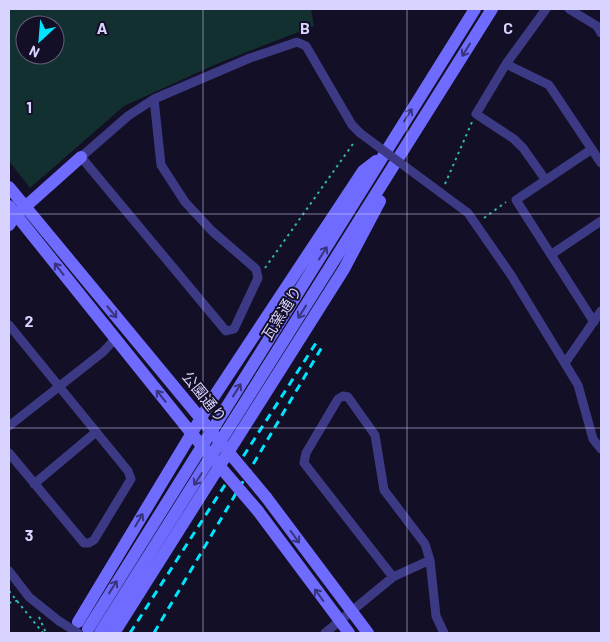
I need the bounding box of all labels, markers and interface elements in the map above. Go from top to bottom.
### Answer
north arrow [15,15,65,65]
text: A [97,18,108,37]
text: B [300,18,310,37]
text: C [503,18,513,37]
text: N [26,42,42,62]
one-way arrow [461,43,472,57]
text: 1 [26,97,32,116]
one-way arrow [404,109,414,123]
one-way arrow [319,246,329,260]
one-way arrow [54,263,65,276]
street label: 瓦窯通り [258,282,305,343]
one-way arrow [297,304,307,318]
one-way arrow [107,305,118,318]
text: 2 [25,311,34,330]
street label: 公園通り [179,367,231,425]
one-way arrow [231,383,242,397]
one-way arrow [156,389,167,402]
one-way arrow [193,472,203,486]
one-way arrow [135,514,145,528]
text: 3 [25,525,33,544]
one-way arrow [290,530,300,544]
one-way arrow [109,581,119,595]
one-way arrow [314,588,324,602]

